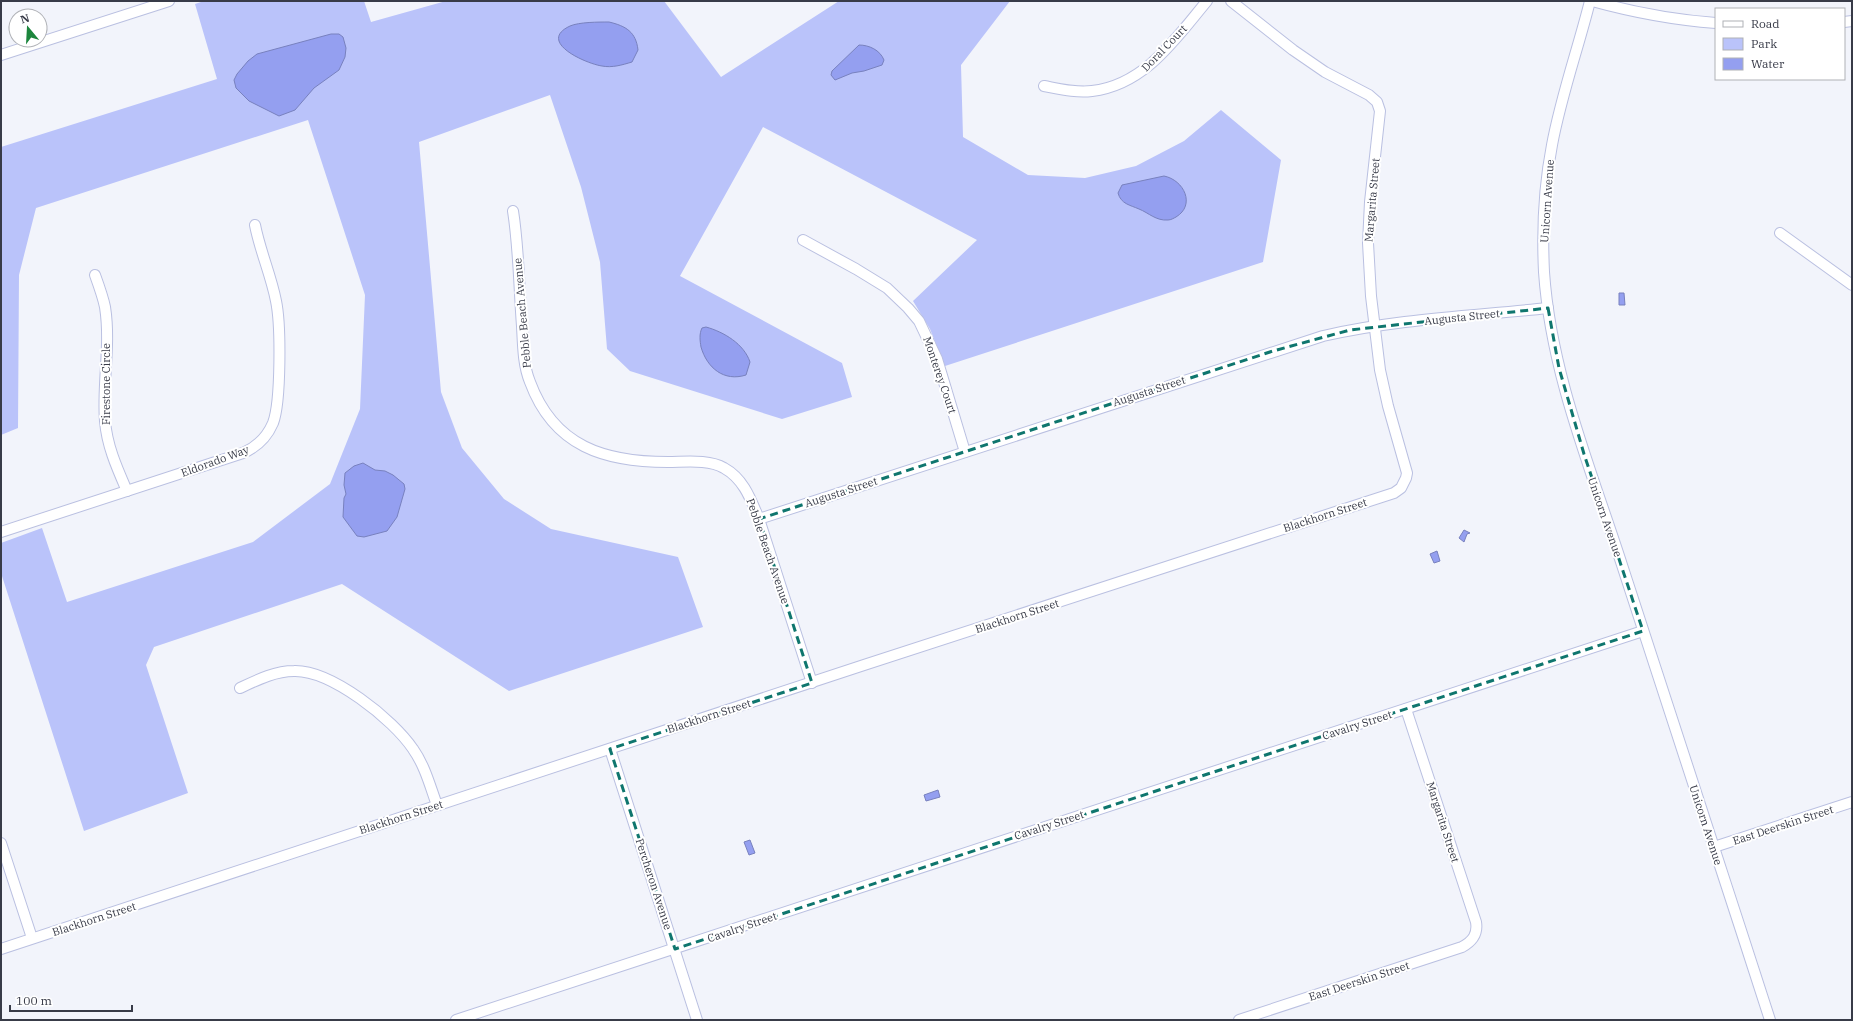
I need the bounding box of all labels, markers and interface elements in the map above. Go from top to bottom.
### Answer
north arrow [8,8,48,48]
legend [1715,8,1845,80]
text: N [19,10,31,26]
text: Road [1751,16,1780,31]
street label: Doral Court [1138,22,1190,74]
text: Park [1751,36,1777,51]
text: Water [1751,56,1785,71]
street label: Margarita Street [1361,157,1383,243]
street label: Unicorn Avenue [1537,159,1557,243]
street label: Pebble Beach Avenue [510,257,534,369]
street label: Augusta Street [1424,306,1500,328]
street label: Monterey Court [920,335,960,416]
street label: Firestone Circle [99,343,113,425]
street label: Augusta Street [1111,373,1187,409]
street label: Eldorado Way [179,442,251,480]
street label: Augusta Street [803,474,879,510]
street label: Unicorn Avenue [1585,475,1625,559]
street label: Blackhorn Street [1281,495,1369,535]
street label: Pebble Beach Avenue [743,496,793,606]
street label: Blackhorn Street [973,596,1061,636]
street label: Blackhorn Street [665,696,753,736]
street label: Cavalry Street [1320,707,1394,743]
street label: Margarita Street [1423,780,1463,864]
street label: Unicorn Avenue [1686,783,1726,867]
street label: Blackhorn Street [357,797,445,837]
street label: East Deerskin Street [1731,802,1835,848]
street label: Cavalry Street [1012,807,1086,843]
street label: Percheron Avenue [633,837,675,932]
street label: Blackhorn Street [50,899,138,939]
street label: Cavalry Street [705,909,779,945]
street label: East Deerskin Street [1307,958,1411,1004]
scale bar [10,987,132,1013]
text: 100 m [16,993,52,1008]

